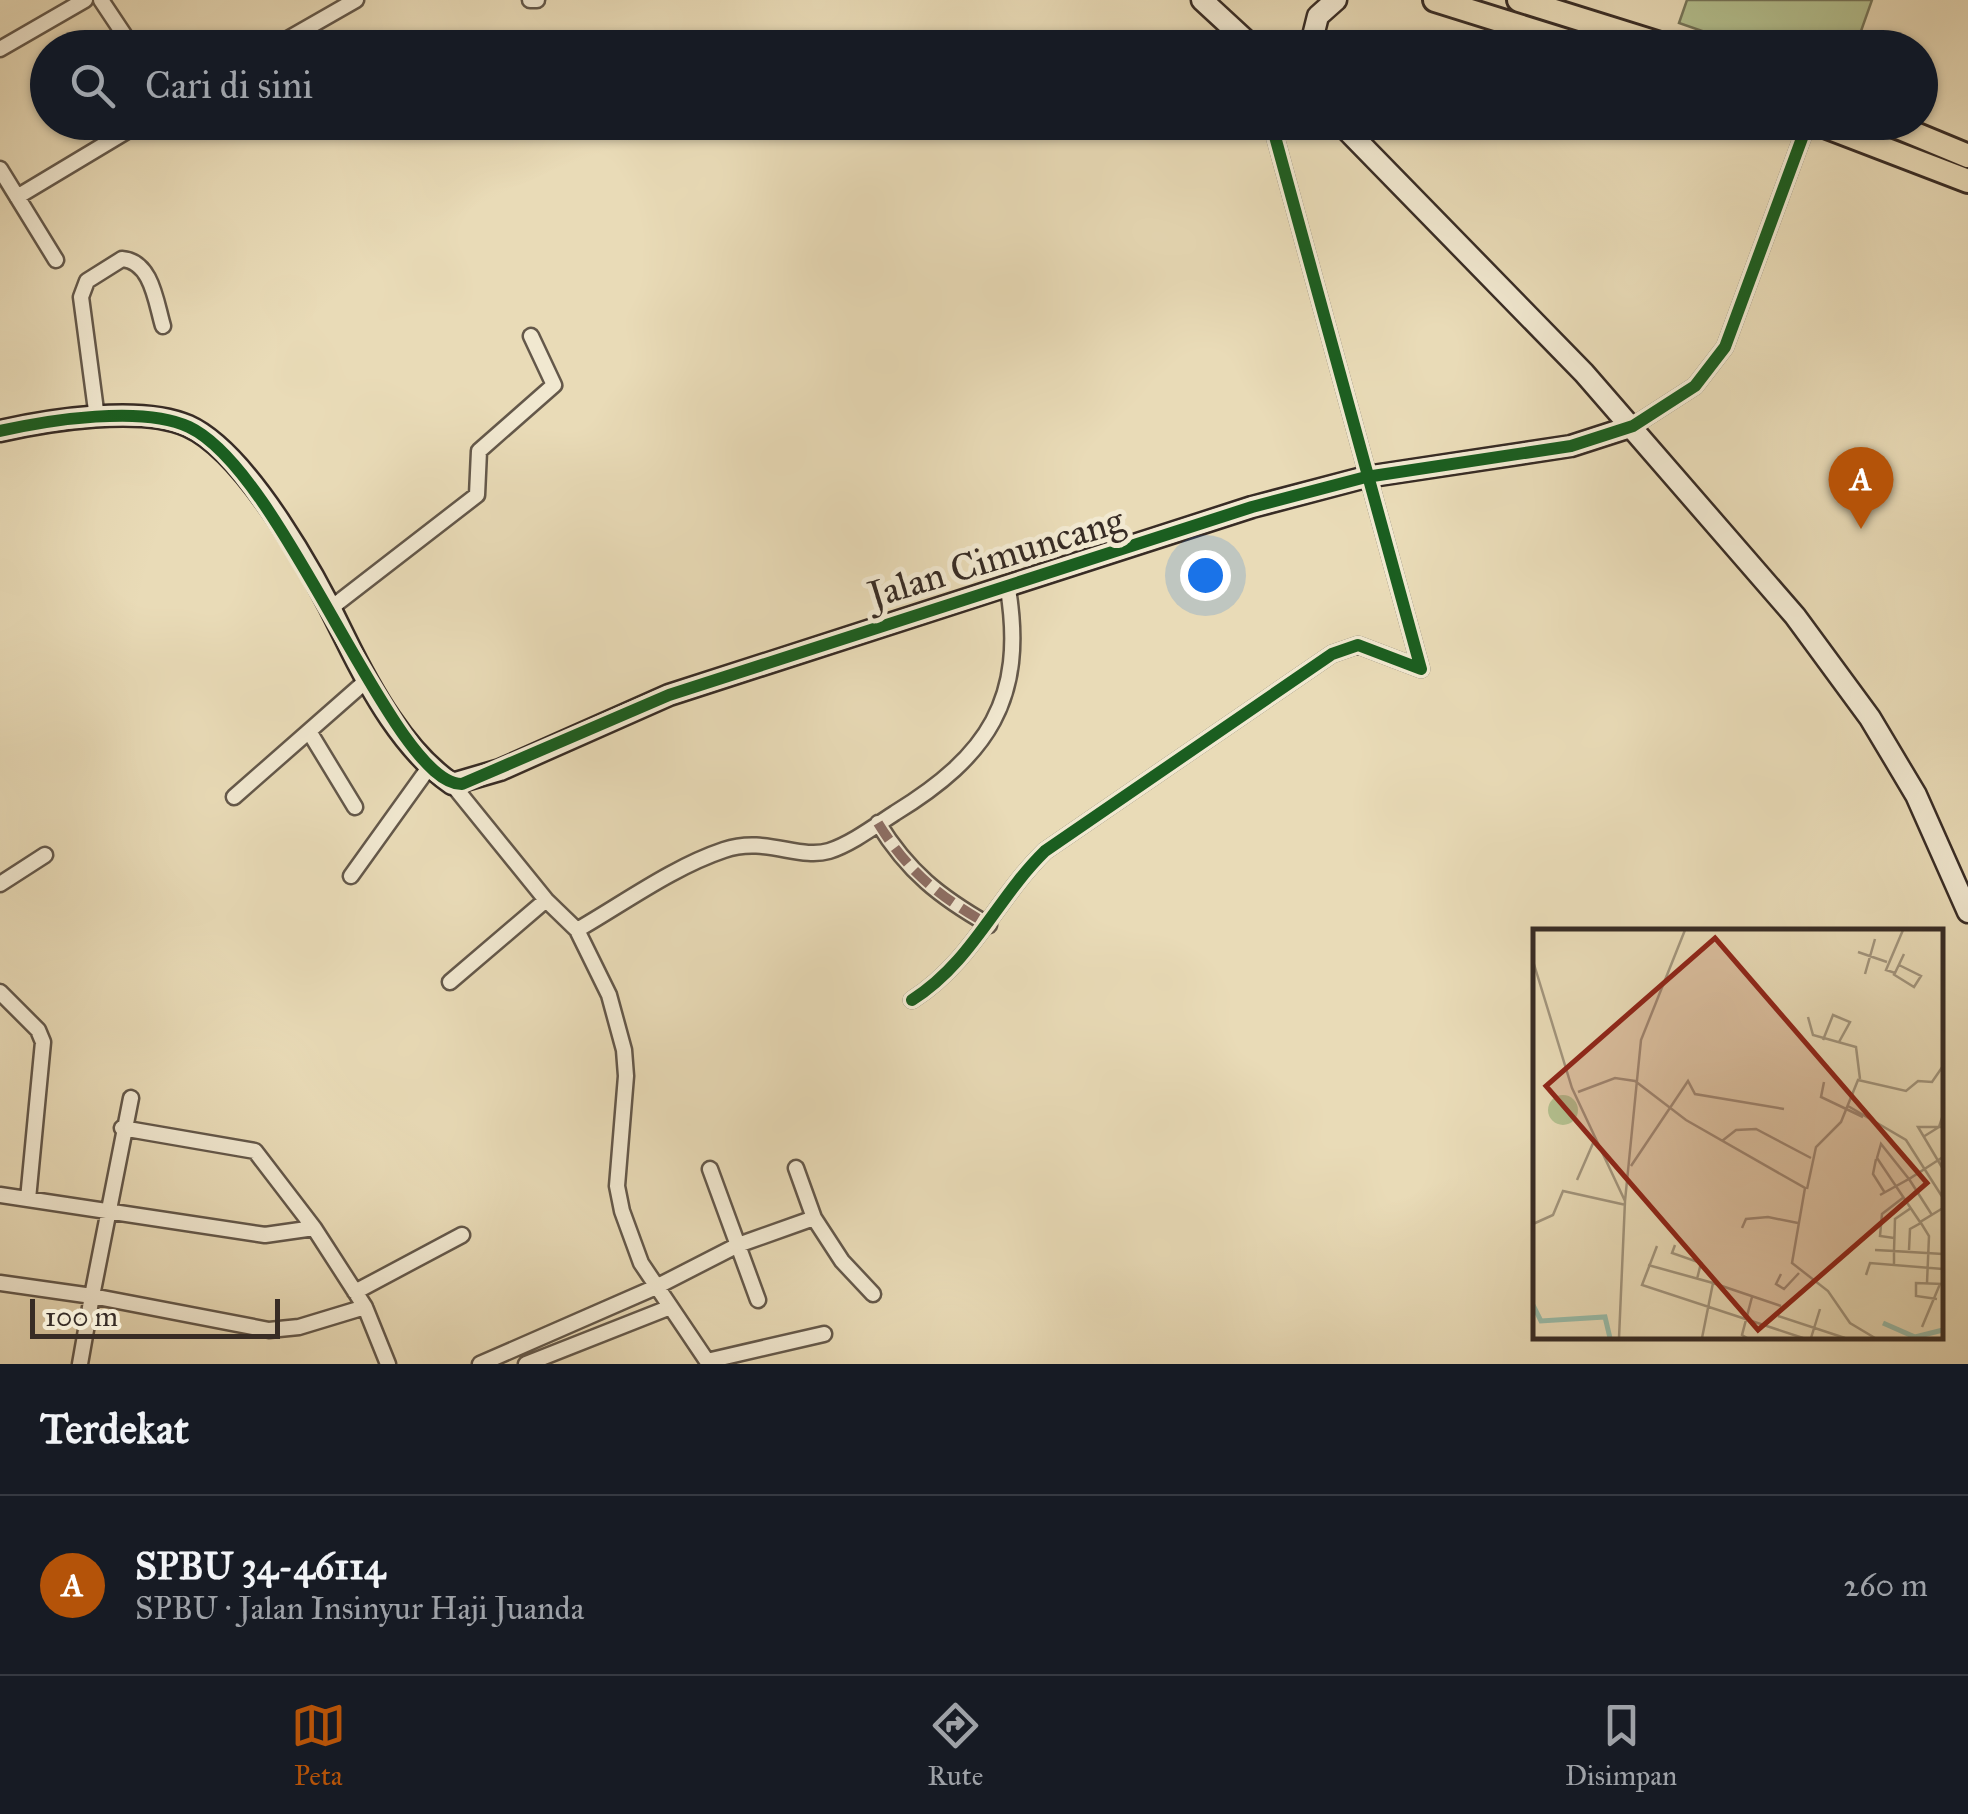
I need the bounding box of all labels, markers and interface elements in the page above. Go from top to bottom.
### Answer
search box [30,30,1938,140]
icon: search [65,58,120,113]
text: Cari di sini [145,62,313,108]
pin: A [1828,446,1894,529]
street label: Jalan Cimuncang [859,496,1130,620]
your location [1180,550,1231,601]
inset map [1533,929,1943,1339]
scale bar [30,1294,280,1338]
text: 100 m [45,1299,118,1334]
text: Terdekat [40,1403,189,1455]
text: SPBU 34-46114 [135,1543,385,1589]
text: A [62,1566,83,1605]
text: 260 m [1843,1566,1928,1605]
text: SPBU · Jalan Insinyur Haji Juanda [135,1589,584,1628]
tab: Peta [291,1698,346,1793]
tab: Rute [927,1698,983,1793]
tab: Disimpan [1565,1698,1677,1793]

